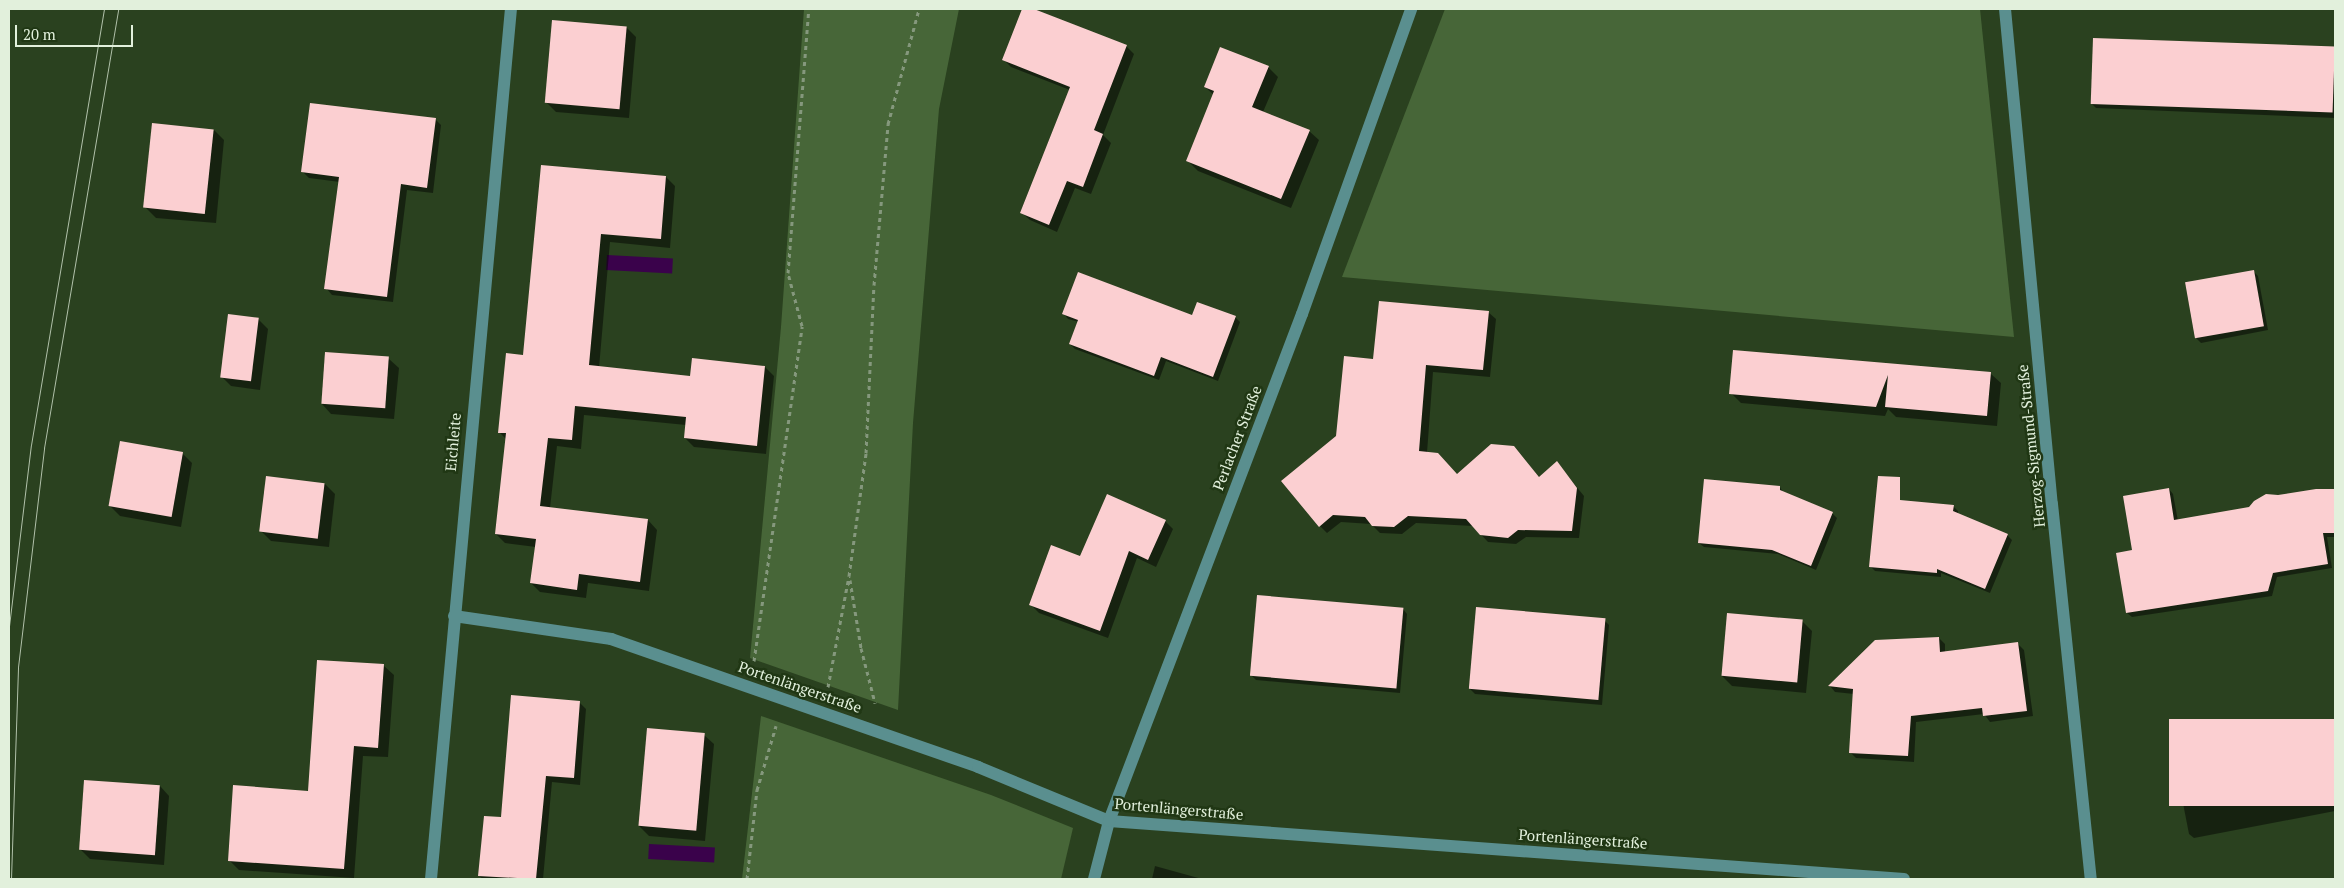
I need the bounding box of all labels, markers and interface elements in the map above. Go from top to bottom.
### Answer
scale bar [18,15,135,47]
text: 20 m [23,24,56,44]
street label: Herzog-Sigmund-Straße [2014,364,2048,528]
street label: Perlacher Straße [1209,383,1265,493]
street label: Eichleite [441,412,465,472]
street label: Portenlängerstraße [736,657,864,717]
street label: Portenlängerstraße [1114,794,1244,824]
street label: Portenlängerstraße [1518,826,1648,852]

